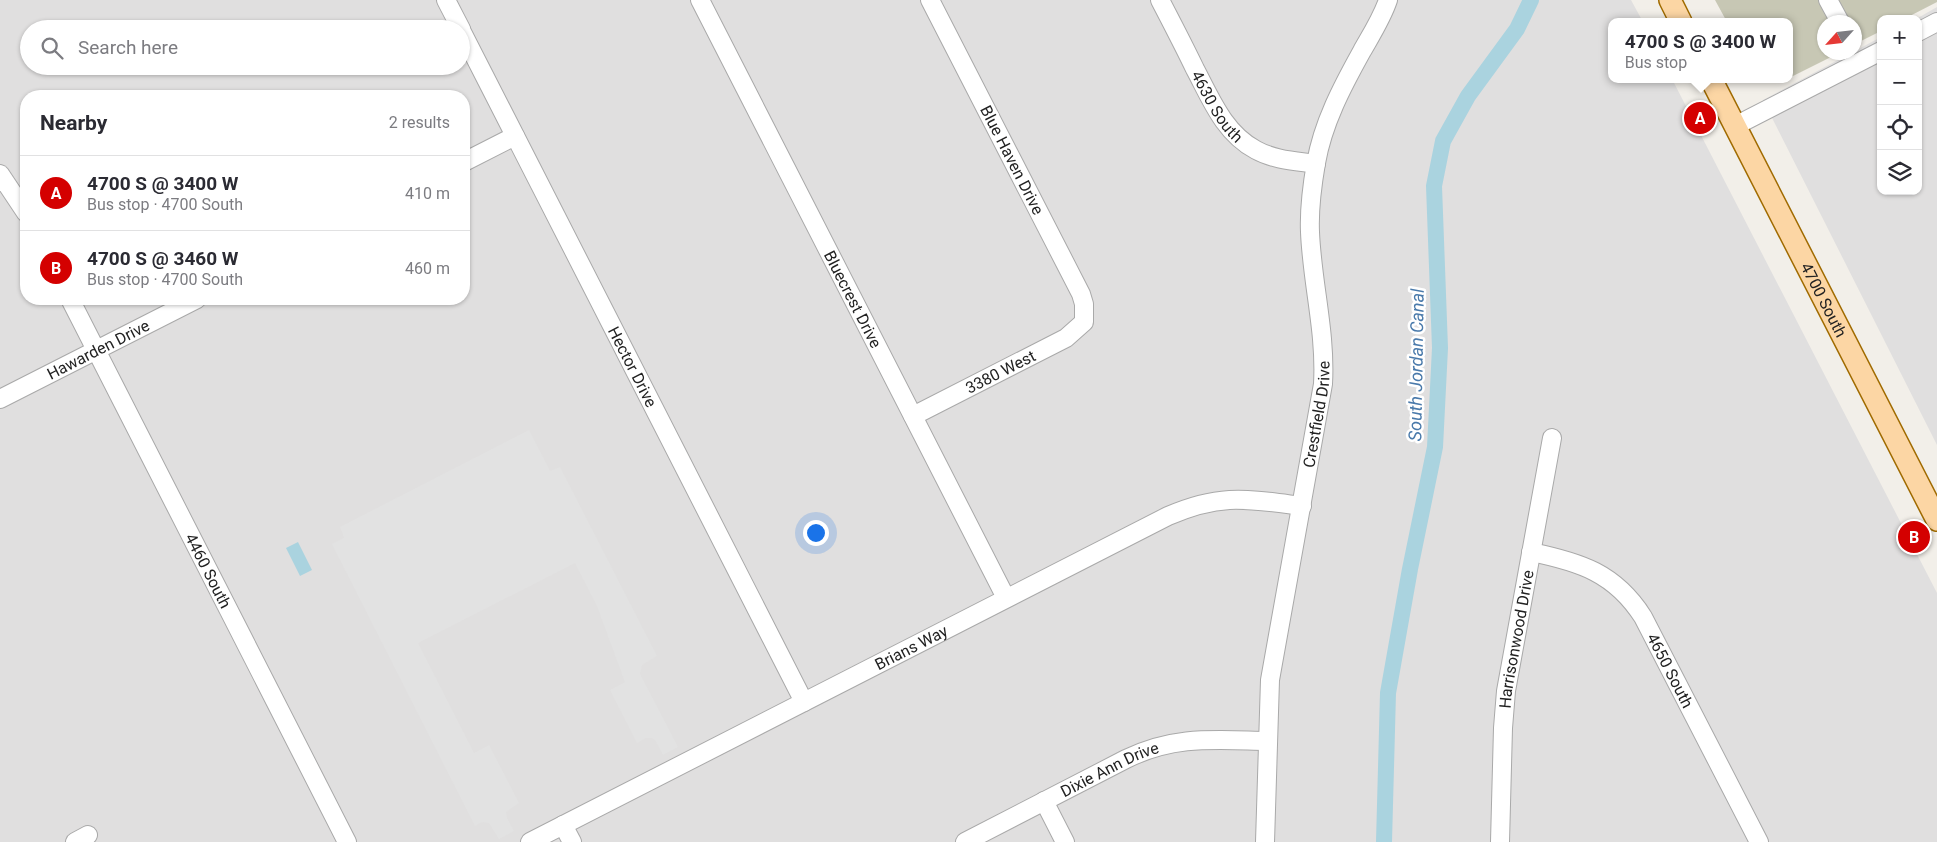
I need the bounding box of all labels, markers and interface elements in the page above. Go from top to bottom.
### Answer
north arrow [1817,15,1862,60]
map controls [1877,15,1922,195]
button: + [1877,15,1922,60]
popup [1608,18,1793,83]
search box [20,20,470,75]
text: 4700 S @ 3400 W [1625,30,1776,53]
icon: search [38,34,66,62]
text: Search here [78,36,178,59]
text: Bus stop [1625,53,1687,72]
button: − [1877,60,1922,105]
street label: 4630 South [1188,67,1247,146]
pin: A [1684,99,1716,137]
street label: Blue Haven Drive [976,102,1048,218]
button: locate [1877,105,1922,150]
text: Nearby [40,111,107,135]
text: 2 results [389,113,450,132]
button: layers [1877,150,1922,195]
text: 4700 S @ 3400 W [87,172,238,195]
text: A [51,184,61,203]
text: 410 m [405,184,450,203]
text: Bus stop · 4700 South [87,195,243,214]
text: 4700 S @ 3460 W [87,247,238,270]
street label: Bluecrest Drive [820,247,886,351]
text: B [51,259,61,278]
text: 460 m [405,259,450,278]
street label: 4700 South [1797,259,1851,340]
text: Bus stop · 4700 South [87,270,243,289]
water label: South Jordan Canal [1404,288,1428,442]
street label: Hawarden Drive [44,315,153,383]
street label: Hector Drive [604,323,661,410]
street label: 3380 West [962,346,1038,397]
street label: Crestfield Drive [1299,361,1333,469]
pin: B [1898,518,1930,556]
your location [803,520,829,546]
street label: 4460 South [182,530,236,611]
street label: Harrisonwood Drive [1495,568,1537,709]
street label: Brians Way [872,621,951,674]
street label: 4650 South [1643,630,1698,711]
street label: Dixie Ann Drive [1057,738,1161,801]

